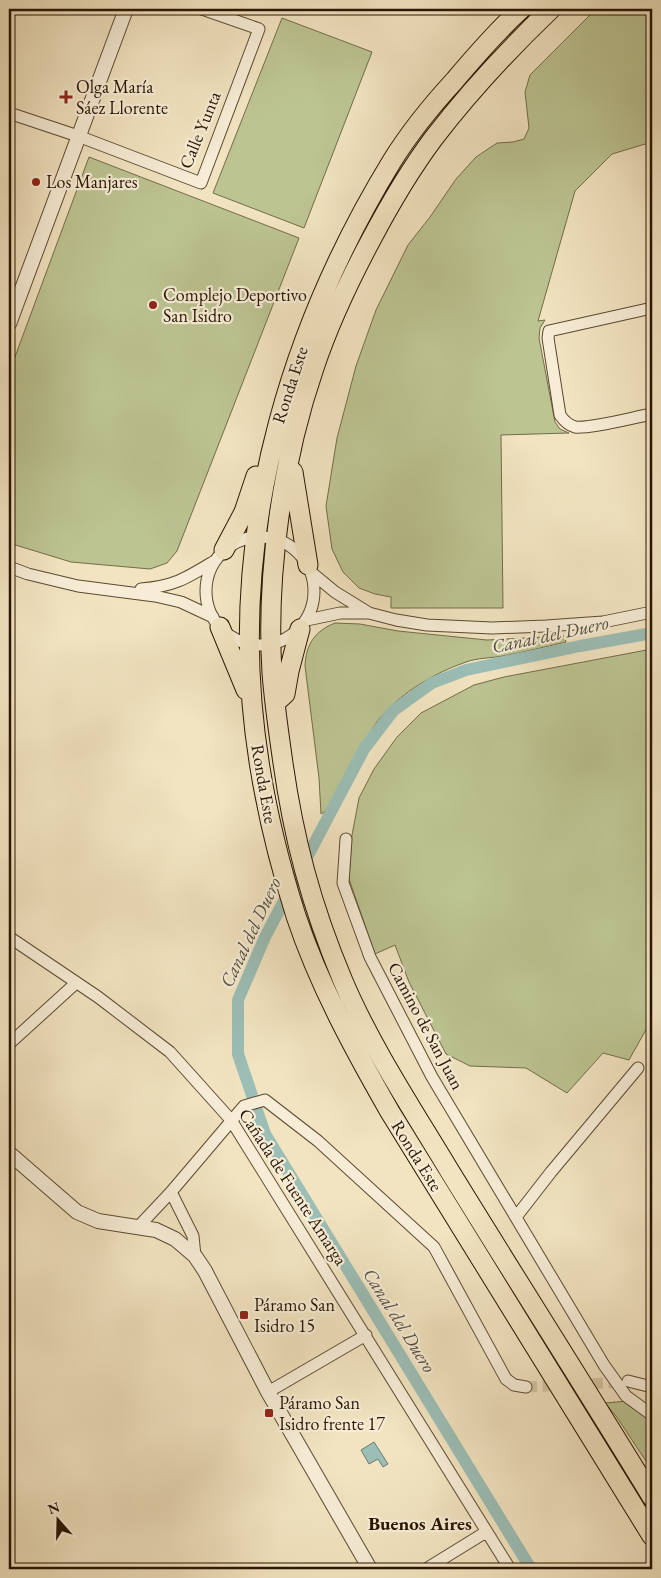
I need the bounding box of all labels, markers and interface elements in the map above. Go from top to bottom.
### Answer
place label: Olga María Sáez Llorente [76,75,168,119]
street label: Calle Yunta [174,87,226,172]
marker: Olga María Sáez Llorente [60,91,72,103]
place label: Los Manjares [46,170,138,193]
marker: Los Manjares [30,176,42,188]
place label: Complejo Deportivo San Isidro [163,283,307,327]
marker: Complejo Deportivo San Isidro [147,299,159,311]
street label: Ronda Este [266,343,313,426]
water label: Canal del Duero [489,610,611,659]
street label: Ronda Este [246,743,283,825]
water label: Canal del Duero [214,873,287,991]
street label: Camino de San Juan [383,958,470,1094]
street label: Cañada de Fuente Amarga [234,1104,353,1270]
street label: Ronda Este [387,1116,448,1196]
water label: Canal del Duero [358,1263,442,1377]
place label: Páramo San Isidro 15 [254,1293,335,1337]
marker: Páramo San Isidro 15 [238,1309,250,1321]
place label: Páramo San Isidro frente 17 [279,1391,385,1435]
marker: Páramo San Isidro frente 17 [263,1407,275,1419]
north arrow [32,1496,82,1546]
text: N [45,1497,63,1518]
district label: Buenos Aires [368,1511,472,1536]

